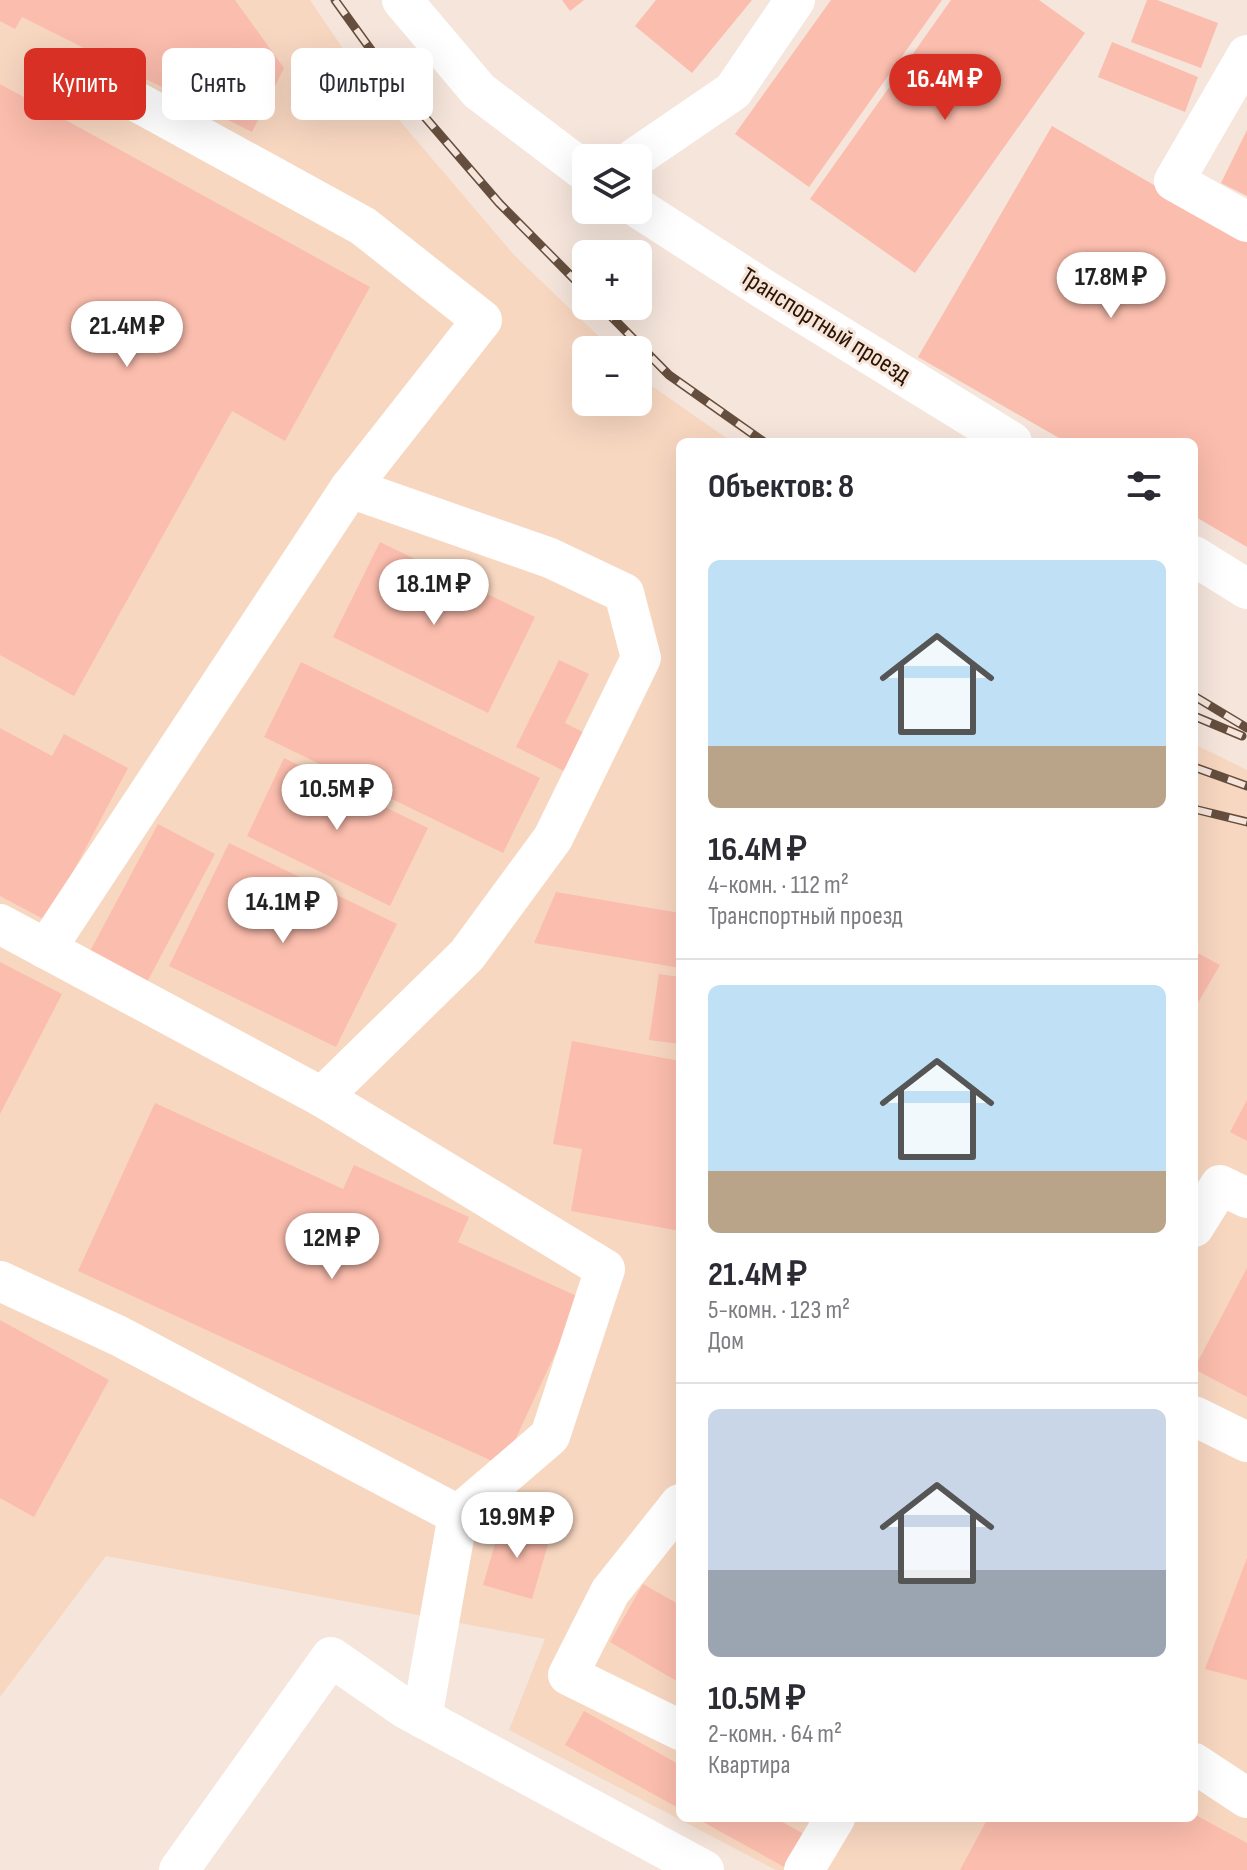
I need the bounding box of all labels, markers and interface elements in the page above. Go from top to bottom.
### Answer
chip: Купить [24,48,146,120]
chip: Снять [162,48,275,120]
chip: Фильтры [291,48,433,120]
pin: 16.4M ₽ [871,54,1019,122]
text: 16.4M ₽ [907,64,983,95]
map controls [572,144,652,416]
button: layers [572,144,652,224]
button: + [572,240,652,320]
pin: 17.8M ₽ [1037,252,1185,320]
street label: Транспортный проезд [734,261,916,391]
text: 17.8M ₽ [1075,262,1147,293]
pin: 21.4M ₽ [53,301,201,369]
text: 21.4M ₽ [89,311,165,342]
button: − [572,336,652,416]
icon: filters [1122,464,1166,508]
text: Объектов: 8 [708,466,854,507]
pin: 18.1M ₽ [360,559,508,627]
text: 18.1M ₽ [397,569,471,600]
icon: home [865,612,1009,756]
pin: 10.5M ₽ [263,764,411,832]
text: 10.5M ₽ [300,774,374,805]
text: 16.4M ₽ [708,829,807,870]
text: 4-комн. · 112 m² [708,870,849,901]
pin: 14.1M ₽ [209,877,357,945]
text: 14.1M ₽ [246,887,320,918]
text: Транспортный проезд [708,901,903,932]
icon: home [865,1037,1009,1181]
pin: 12M ₽ [276,1213,388,1281]
text: 12M ₽ [303,1223,361,1254]
text: 21.4M ₽ [708,1254,807,1295]
text: 5-комн. · 123 m² [708,1295,850,1326]
text: Дом [708,1326,744,1357]
icon: home [865,1461,1009,1605]
pin: 19.9M ₽ [443,1492,591,1560]
text: 19.9M ₽ [479,1502,555,1533]
text: 10.5M ₽ [708,1678,806,1719]
text: 2-комн. · 64 m² [708,1719,842,1750]
text: Квартира [708,1750,791,1781]

